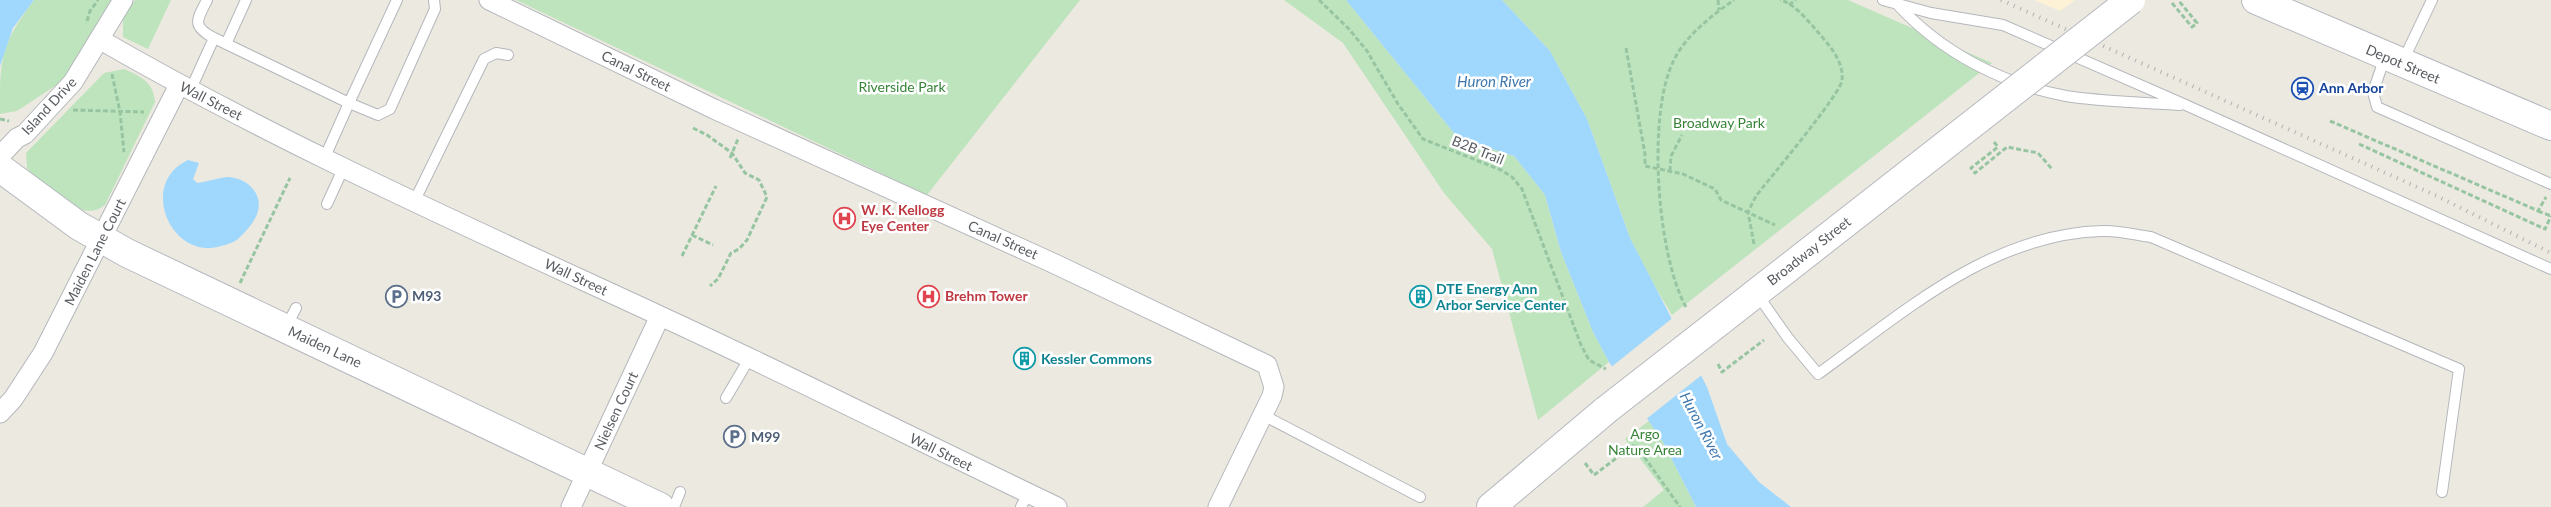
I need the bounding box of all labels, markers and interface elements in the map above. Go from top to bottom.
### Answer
street label: Depot Street [2363,40,2443,87]
street label: Canal Street [599,47,674,95]
water label: Huron River [1457,72,1532,90]
street label: Island Drive [18,73,80,138]
station icon: Ann Arbor [2291,76,2315,100]
street label: Wall Street [177,78,245,123]
park label: Riverside Park [858,78,946,95]
place label: Ann Arbor [2318,79,2384,96]
park label: Broadway Park [1673,114,1766,131]
street label: B2B Trail [1450,131,1507,168]
street label: Maiden Lane Court [60,195,129,308]
place label: W. K. Kellogg Eye Center [861,201,945,234]
hospital icon: W. K. Kellogg Eye Center [833,206,857,230]
street label: Broadway Street [1763,213,1854,289]
street label: Canal Street [966,217,1041,263]
street label: Wall Street [542,255,610,299]
place label: DTE Energy Ann Arbor Service Center [1435,280,1567,313]
parking icon: M93 [384,284,408,308]
hospital icon: Brehm Tower [917,284,941,308]
building icon: DTE Energy Ann Arbor Service Center [1408,285,1432,309]
place label: M93 [412,287,441,304]
place label: Brehm Tower [945,287,1028,304]
street label: Maiden Lane [286,322,365,371]
building icon: Kessler Commons [1013,347,1037,371]
place label: Kessler Commons [1041,350,1152,367]
street label: Nielsen Court [590,369,641,453]
water label: Huron River [1677,389,1728,463]
parking icon: M99 [723,425,747,449]
park label: Argo Nature Area [1608,425,1682,458]
place label: M99 [751,428,780,445]
street label: Wall Street [907,429,975,474]

